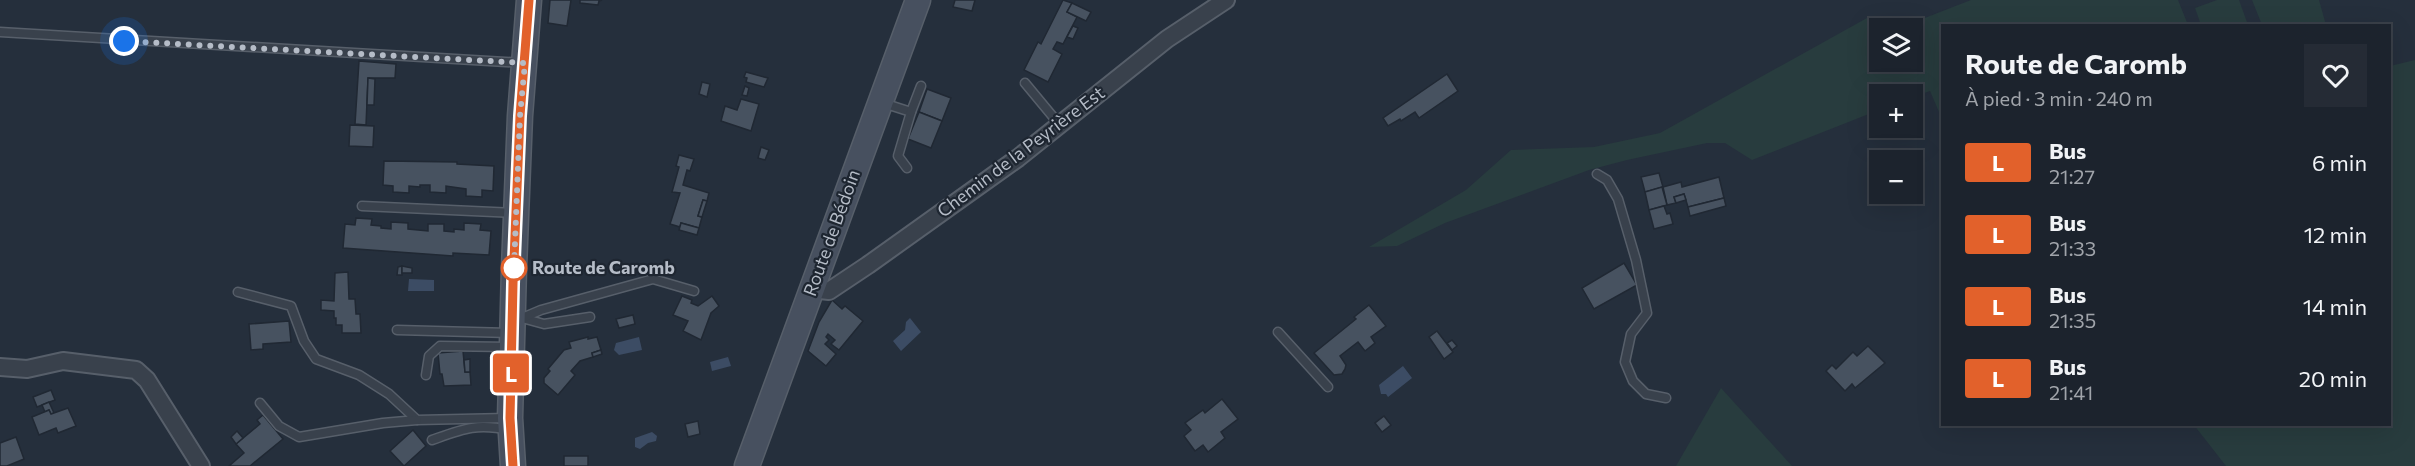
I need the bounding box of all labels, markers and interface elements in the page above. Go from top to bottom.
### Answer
map controls [1869,18,1923,204]
button: layers [1869,18,1923,72]
your location [109,26,139,56]
button: heart [2304,44,2367,107]
text: Route de Caromb [1965,46,2187,80]
street label: Chemin de la Peyrière Est [932,81,1108,221]
button: + [1869,84,1923,138]
text: À pied · 3 min · 240 m [1965,86,2153,110]
text: Bus [2049,137,2086,164]
text: 6 min [2312,149,2367,176]
button: − [1869,150,1923,204]
text: L [1992,150,2004,175]
text: 21:27 [2049,164,2095,188]
street label: Route de Bédoin [798,166,864,299]
text: Bus [2049,209,2086,236]
text: 12 min [2304,221,2367,248]
text: L [1992,222,2004,247]
text: 21:33 [2049,236,2096,260]
marker: Route de Caromb [501,255,527,281]
place label: Route de Caromb [532,256,675,278]
text: Bus [2049,281,2086,308]
text: 14 min [2303,293,2367,320]
text: L [1992,294,2004,319]
text: 21:35 [2049,308,2096,332]
text: Bus [2049,353,2086,380]
line badge: L [492,354,530,392]
text: L [505,361,517,386]
text: 20 min [2299,365,2367,392]
text: L [1992,366,2004,391]
text: 21:41 [2049,380,2093,404]

